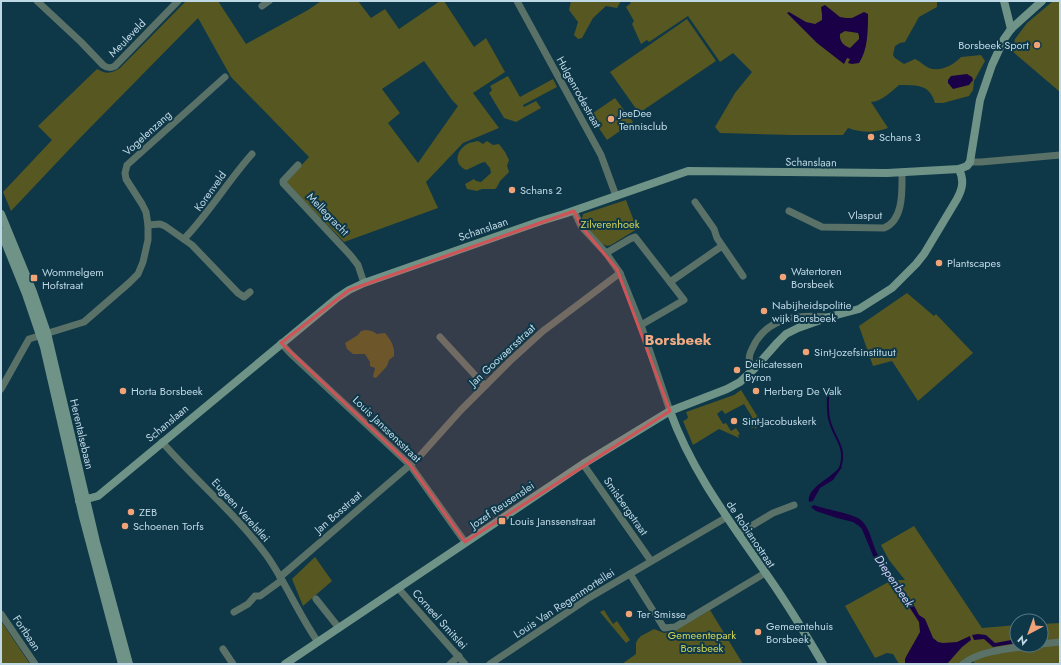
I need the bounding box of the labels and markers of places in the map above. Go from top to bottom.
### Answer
place label: Borsbeek Sport [958,37,1029,53]
marker: Borsbeek Sport [1032,40,1042,50]
place label: JeeDee Tennisclub [617,105,667,134]
marker: JeeDee Tennisclub [606,114,616,124]
place label: Schans 3 [879,129,921,145]
marker: Schans 3 [866,132,876,142]
place label: Schans 2 [520,182,562,198]
marker: Schans 2 [507,185,517,195]
place label: Plantscapes [947,255,1001,271]
marker: Plantscapes [934,258,944,268]
place label: Watertoren Borsbeek [791,263,842,292]
place label: Wommelgem Hofstraat [42,264,104,293]
marker: Watertoren Borsbeek [778,272,788,282]
marker: Wommelgem Hofstraat [29,273,39,283]
place label: Nabijheidspolitie wijk Borsbeek [772,297,852,326]
marker: Nabijheidspolitie wijk Borsbeek [759,306,769,316]
place label: Sint-Jozefsinstituut [814,344,896,360]
marker: Sint-Jozefsinstituut [801,347,811,357]
place label: Delicatessen Byron [745,356,803,385]
marker: Delicatessen Byron [732,365,742,375]
place label: Horta Borsbeek [131,383,203,399]
place label: Herberg De Valk [764,383,842,399]
marker: Horta Borsbeek [118,386,128,396]
marker: Herberg De Valk [751,386,761,396]
place label: Sint-Jacobuskerk [742,413,816,429]
marker: Sint-Jacobuskerk [729,416,739,426]
place label: ZEB [139,504,157,520]
marker: ZEB [126,507,136,517]
place label: Louis Janssenstraat [510,513,596,529]
marker: Louis Janssenstraat [497,516,507,526]
place label: Schoenen Torfs [133,518,204,534]
marker: Schoenen Torfs [120,521,130,531]
place label: Ter Smisse [637,606,686,622]
marker: Ter Smisse [624,609,634,619]
place label: Gemeentehuis Borsbeek [766,618,834,647]
marker: Gemeentehuis Borsbeek [753,627,763,637]

